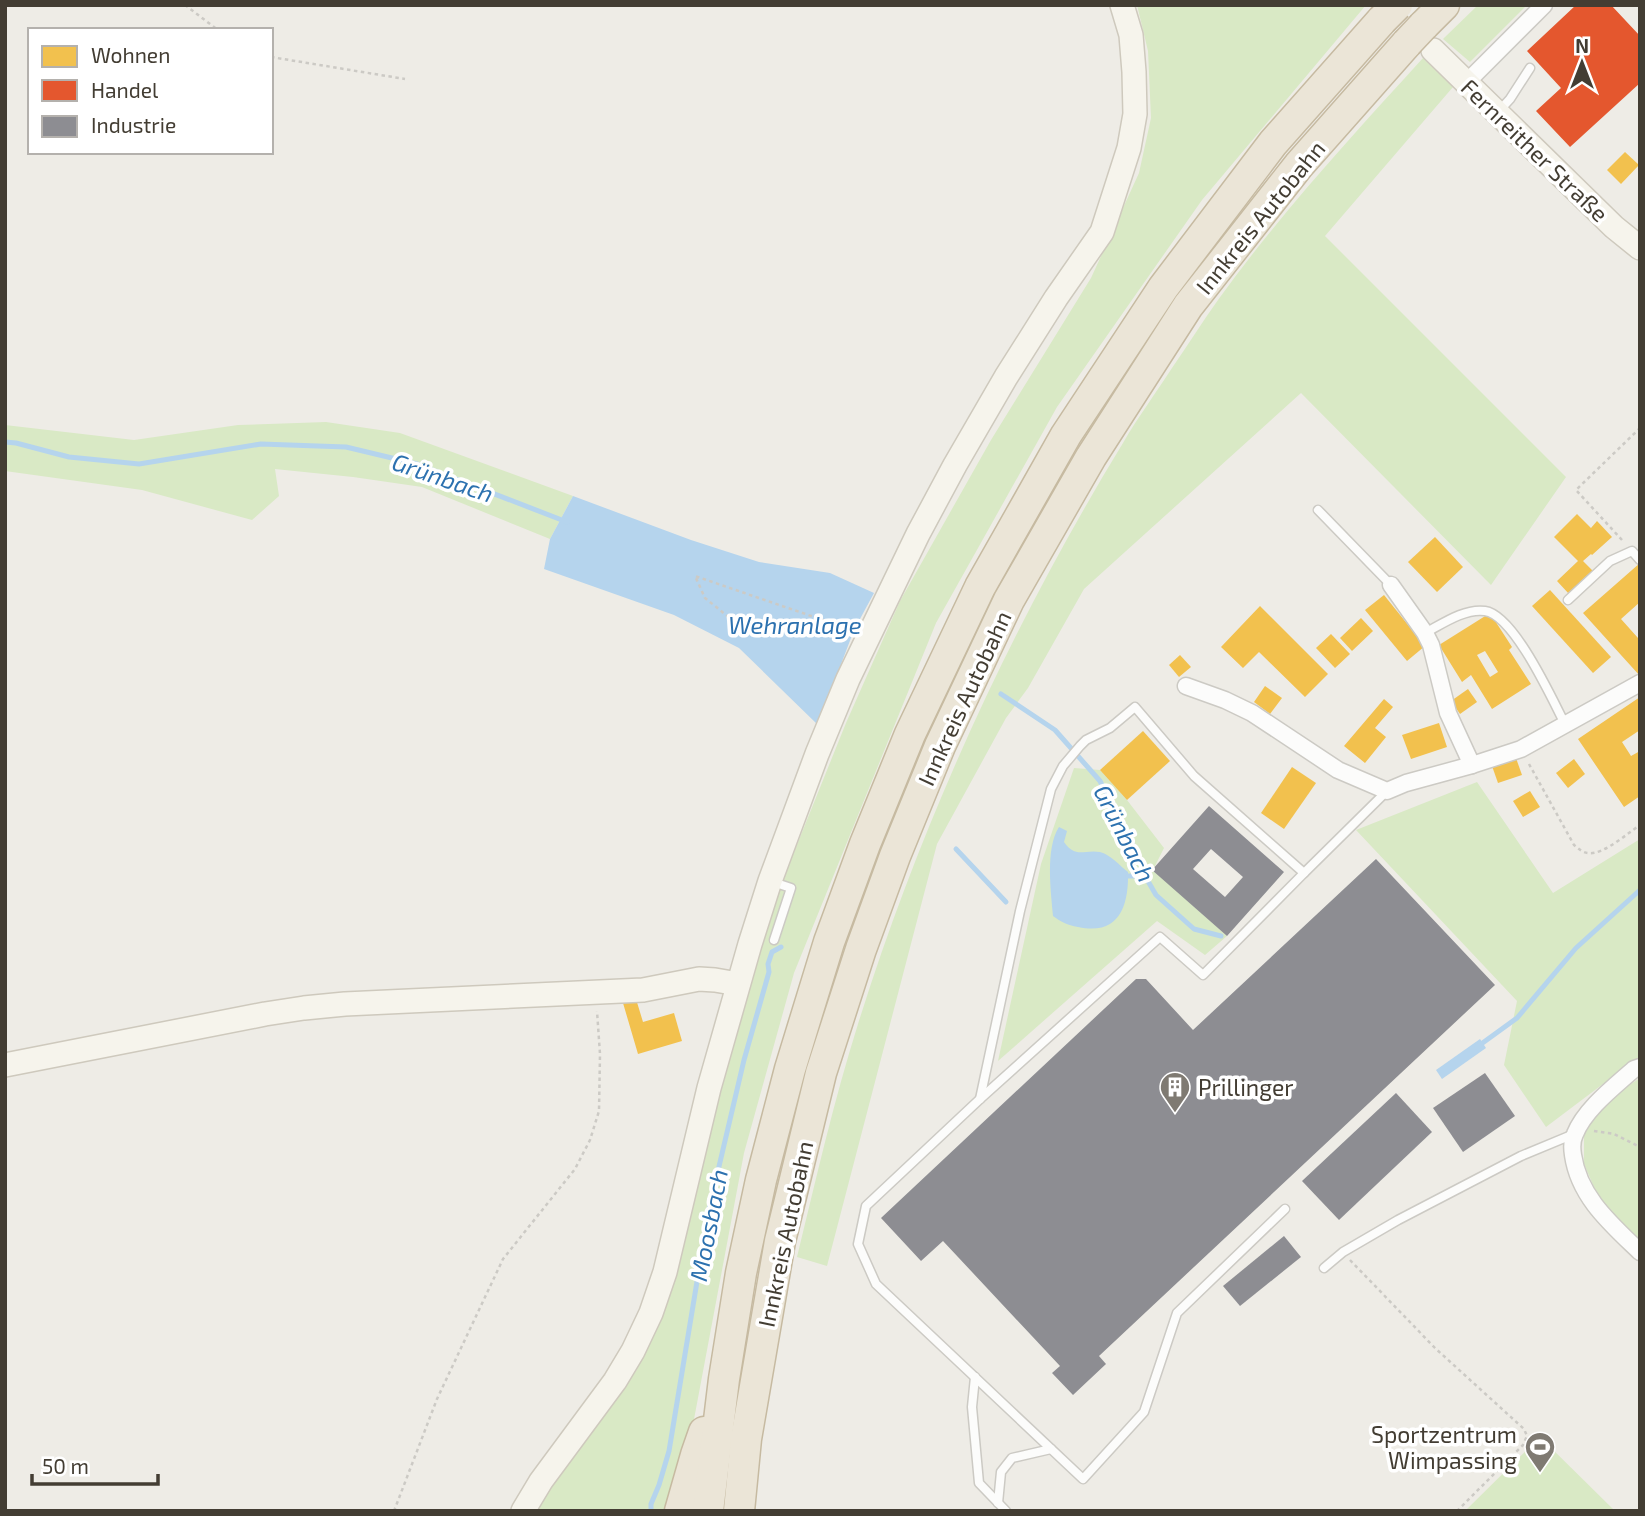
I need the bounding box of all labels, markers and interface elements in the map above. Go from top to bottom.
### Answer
legend [28,28,273,154]
north arrow [1547,28,1617,98]
text: N [1575,34,1589,57]
text: Wohnen [91,42,170,67]
street label: Fernreither Straße [1456,73,1614,227]
text: Handel [91,77,159,102]
text: Industrie [91,112,176,137]
street label: Innkreis Autobahn [1190,135,1330,299]
water label: Grünbach [389,446,497,508]
street label: Innkreis Autobahn [911,606,1017,790]
water label: Wehranlage [728,610,862,639]
water label: Grünbach [1088,780,1162,886]
building icon: Prillinger [1158,1070,1192,1114]
place label: Prillinger [1198,1073,1294,1101]
street label: Innkreis Autobahn [752,1138,818,1330]
water label: Moosbach [683,1167,733,1283]
place label: Sportzentrum Wimpassing [1371,1420,1517,1474]
sports icon: Sportzentrum Wimpassing [1523,1430,1557,1474]
scale bar [32,1442,158,1486]
text: 50 m [42,1453,89,1478]

